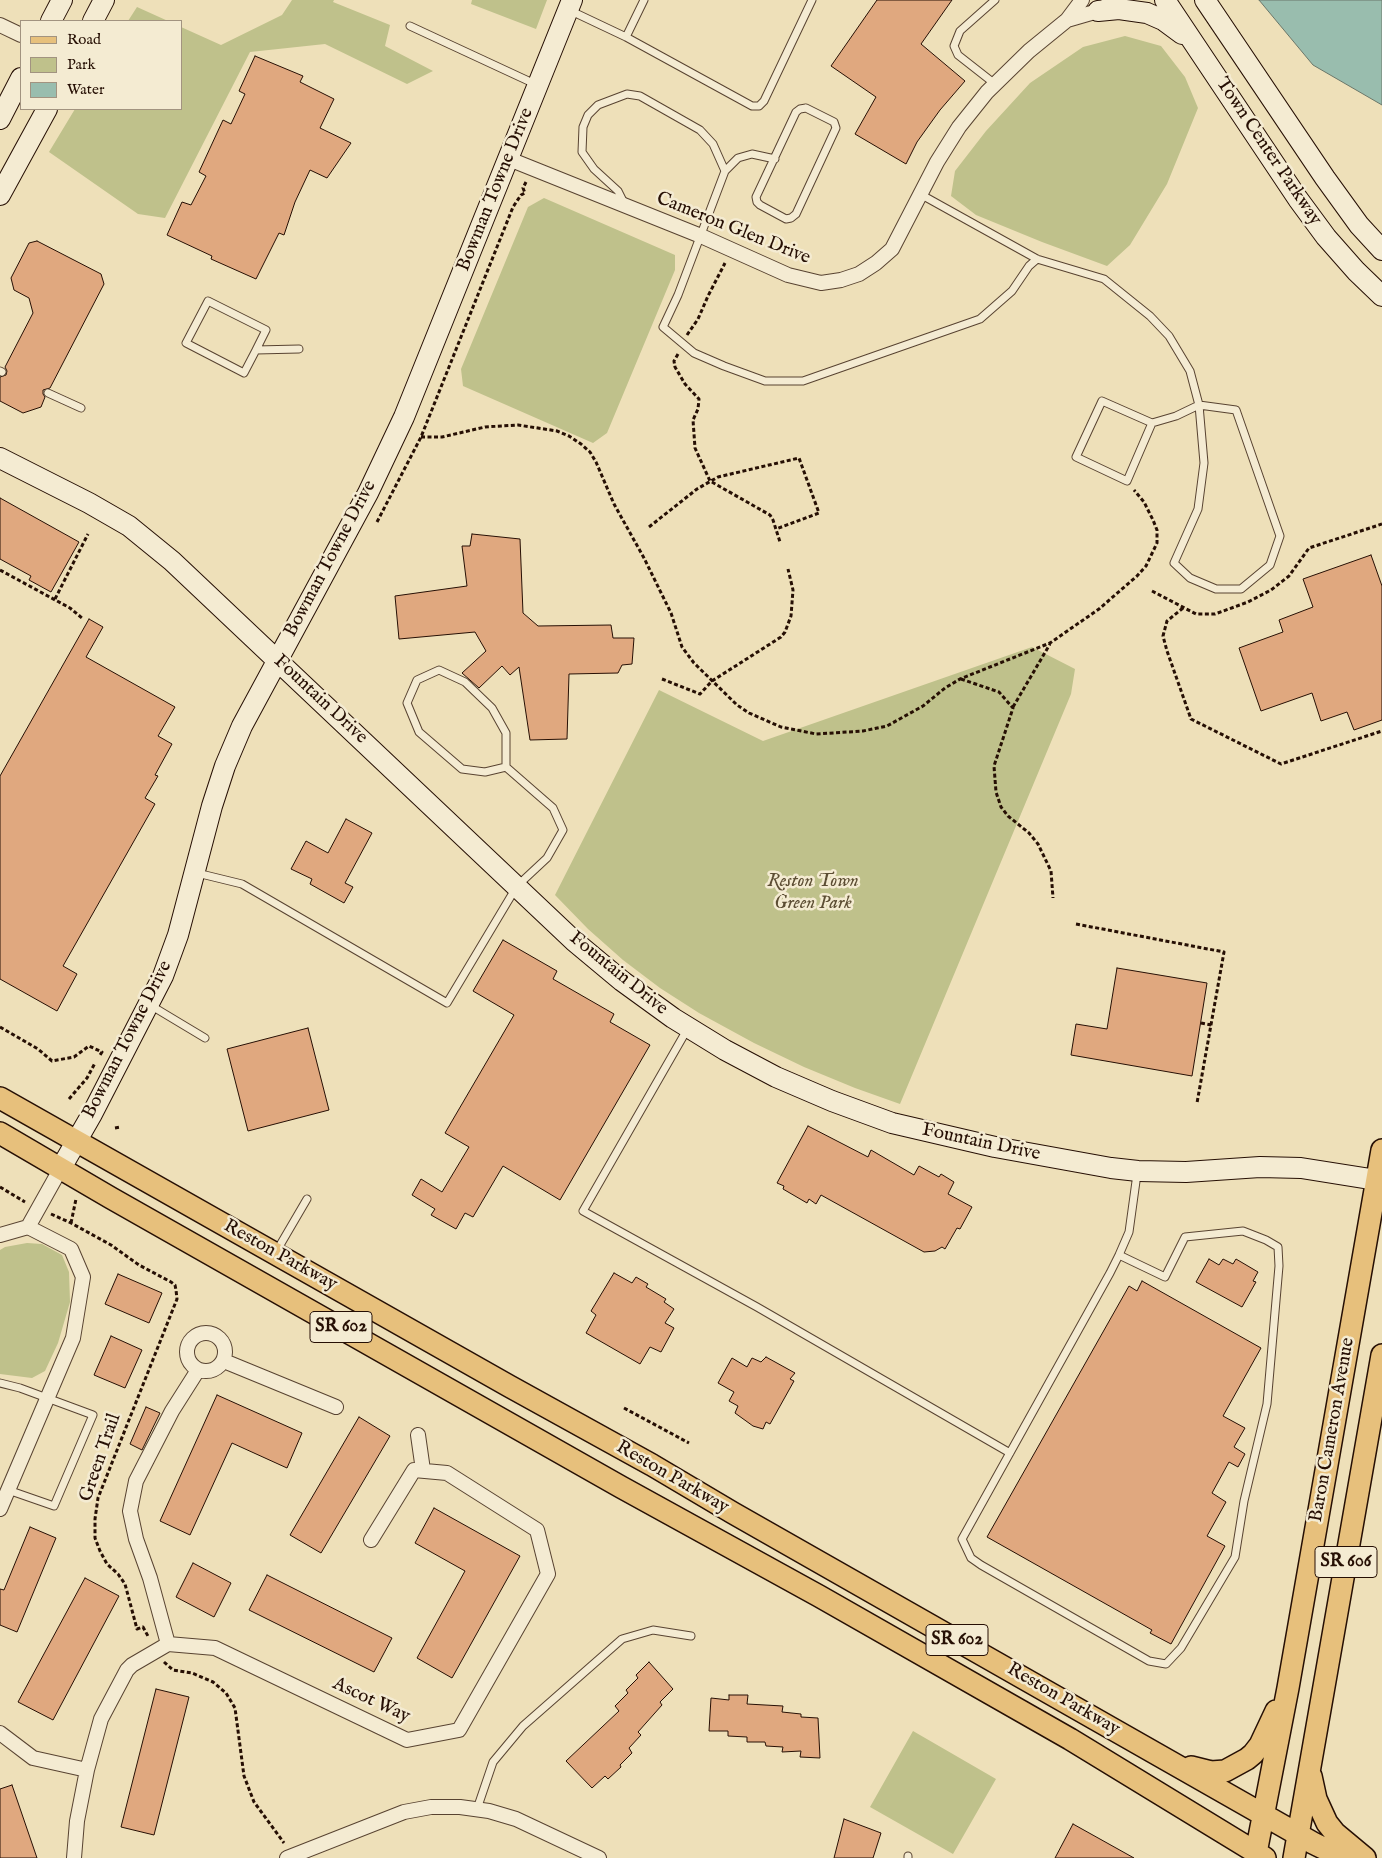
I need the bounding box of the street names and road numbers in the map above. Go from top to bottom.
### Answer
street label: Town Center Parkway [1210,74,1326,230]
street label: Bowman Towne Drive [453,105,539,275]
street label: Cameron Glen Drive [653,188,813,270]
street label: Bowman Towne Drive [280,477,382,641]
street label: Fountain Drive [268,651,372,749]
street label: Fountain Drive [564,927,672,1021]
street label: Bowman Towne Drive [78,957,178,1123]
street label: Fountain Drive [920,1119,1042,1167]
street label: Reston Parkway [219,1215,341,1297]
road number: SR 602 [310,1311,372,1342]
street label: Baron Cameron Avenue [1306,1336,1360,1524]
street label: Green Trail [75,1411,127,1505]
street label: Reston Parkway [612,1436,732,1520]
road number: SR 606 [1315,1546,1377,1578]
road number: SR 602 [926,1624,988,1656]
street label: Reston Parkway [1003,1658,1123,1742]
street label: Ascot Way [329,1673,413,1729]

